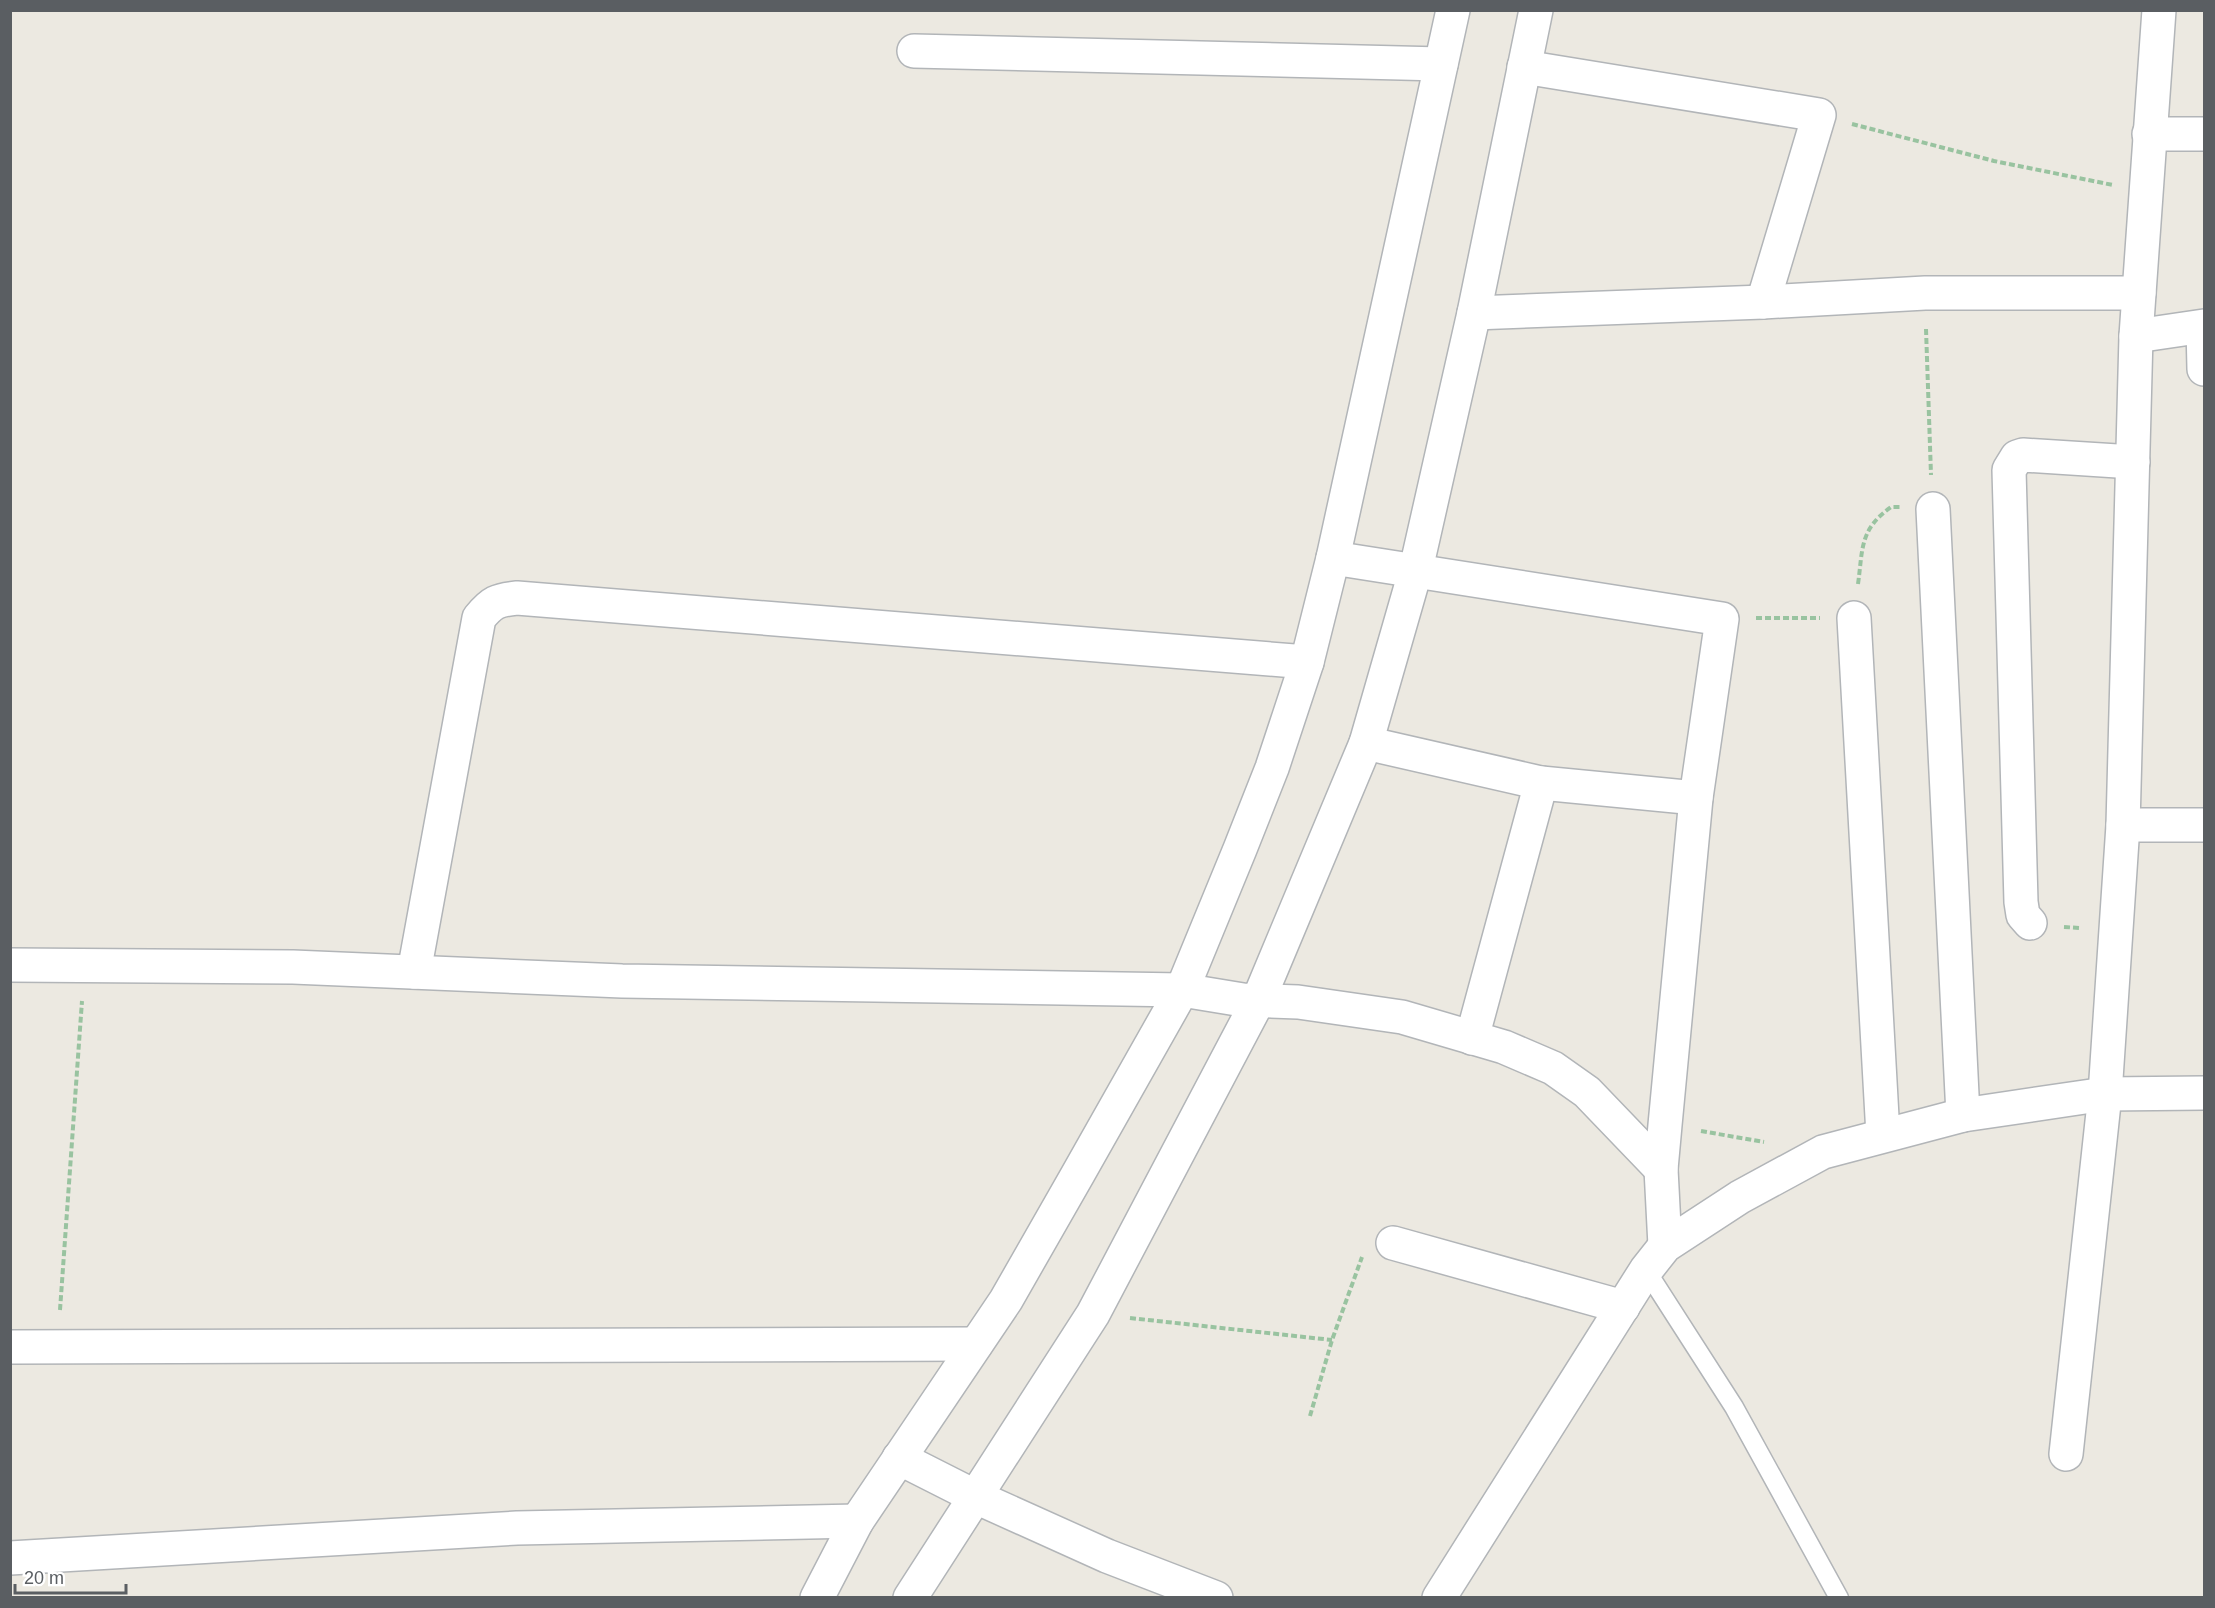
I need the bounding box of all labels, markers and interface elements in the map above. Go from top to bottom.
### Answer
scale bar [15,1557,126,1595]
text: 20 m [24,1568,64,1588]

